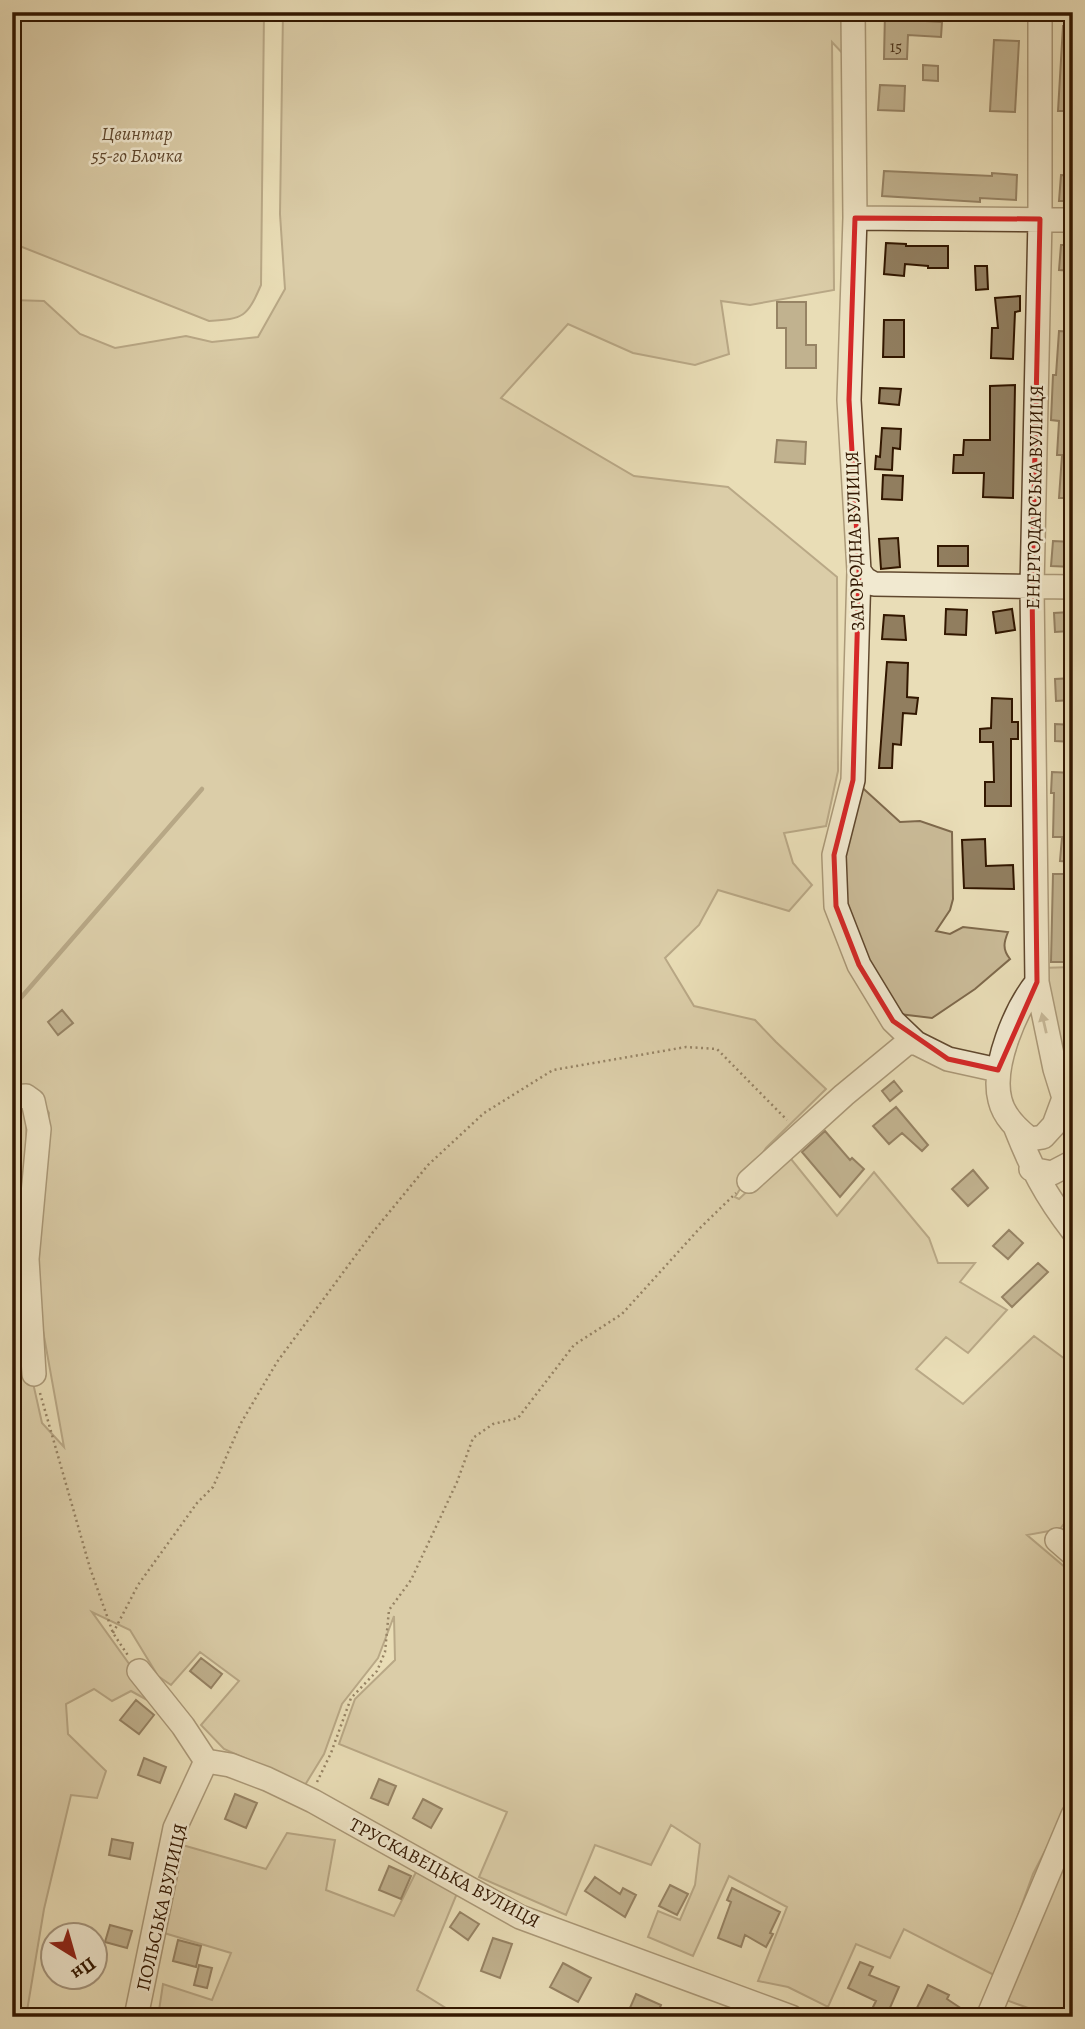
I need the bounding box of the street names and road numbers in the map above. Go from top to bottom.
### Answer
street label: ЕНЕРГОДАРСЬКА ВУЛИЦЯ [1020,384,1050,610]
street label: ЗАГОРОДНА ВУЛИЦЯ [839,450,871,632]
street label: ТРУСКАВЕЦЬКА ВУЛИЦЯ [345,1811,545,1934]
street label: ПОЛЬСЬКА ВУЛИЦЯ [130,1821,194,1994]

